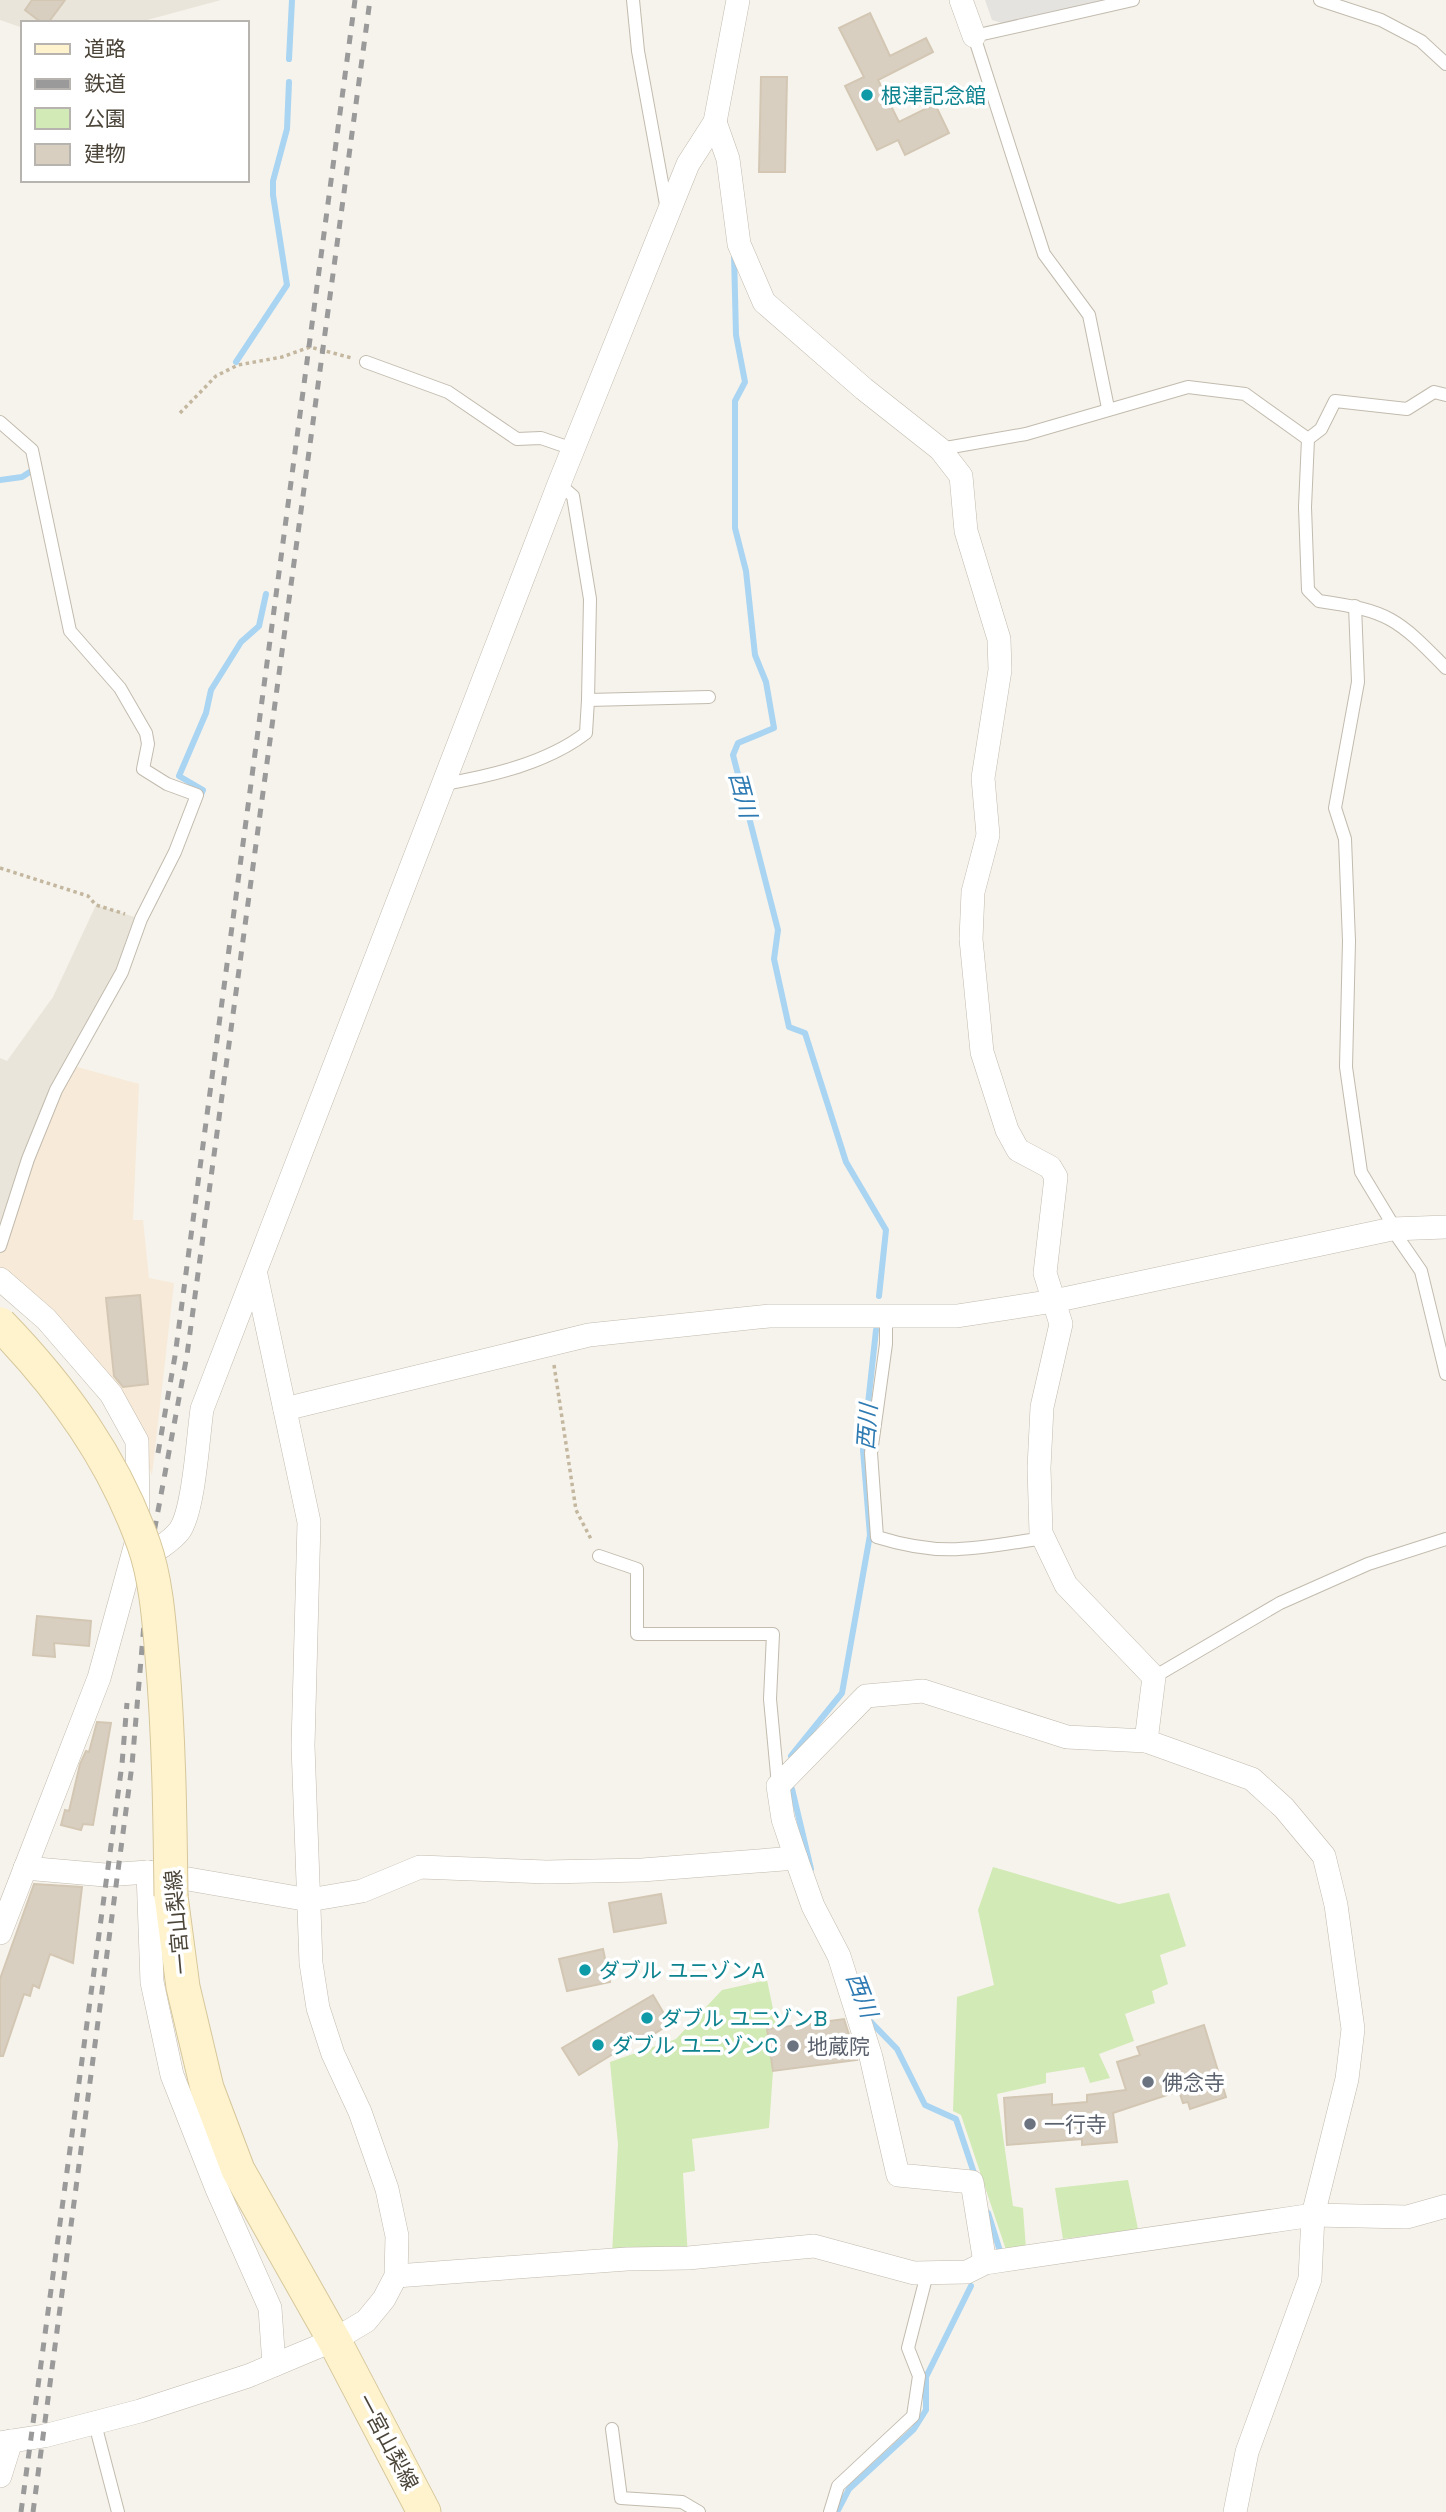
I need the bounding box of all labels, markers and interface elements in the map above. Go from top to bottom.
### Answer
legend [21,21,248,182]
text: 道路 [84,35,126,62]
text: 鉄道 [84,70,126,97]
place label: 根津記念館 [881,82,986,109]
marker: 根津記念館 [859,87,875,103]
text: 公園 [84,105,126,132]
text: 建物 [84,140,126,167]
water label: 西川 [723,769,764,824]
water label: 西川 [850,1400,884,1451]
street label: 一宮山梨線 [159,1869,195,1975]
place label: ダブル ユニゾンA [599,1957,765,1984]
marker: ダブル ユニゾンA [577,1962,593,1978]
water label: 西川 [840,1968,885,2025]
place label: ダブル ユニゾンB [661,2005,827,2032]
marker: ダブル ユニゾンB [639,2010,655,2026]
place label: ダブル ユニゾンC [612,2032,778,2059]
place label: 地蔵院 [807,2033,870,2060]
marker: ダブル ユニゾンC [590,2037,606,2053]
marker: 地蔵院 [785,2038,801,2054]
place label: 佛念寺 [1162,2069,1225,2096]
marker: 佛念寺 [1140,2074,1156,2090]
place label: 一行寺 [1044,2111,1107,2138]
marker: 一行寺 [1022,2116,1038,2132]
street label: 一宮山梨線 [351,2389,425,2495]

